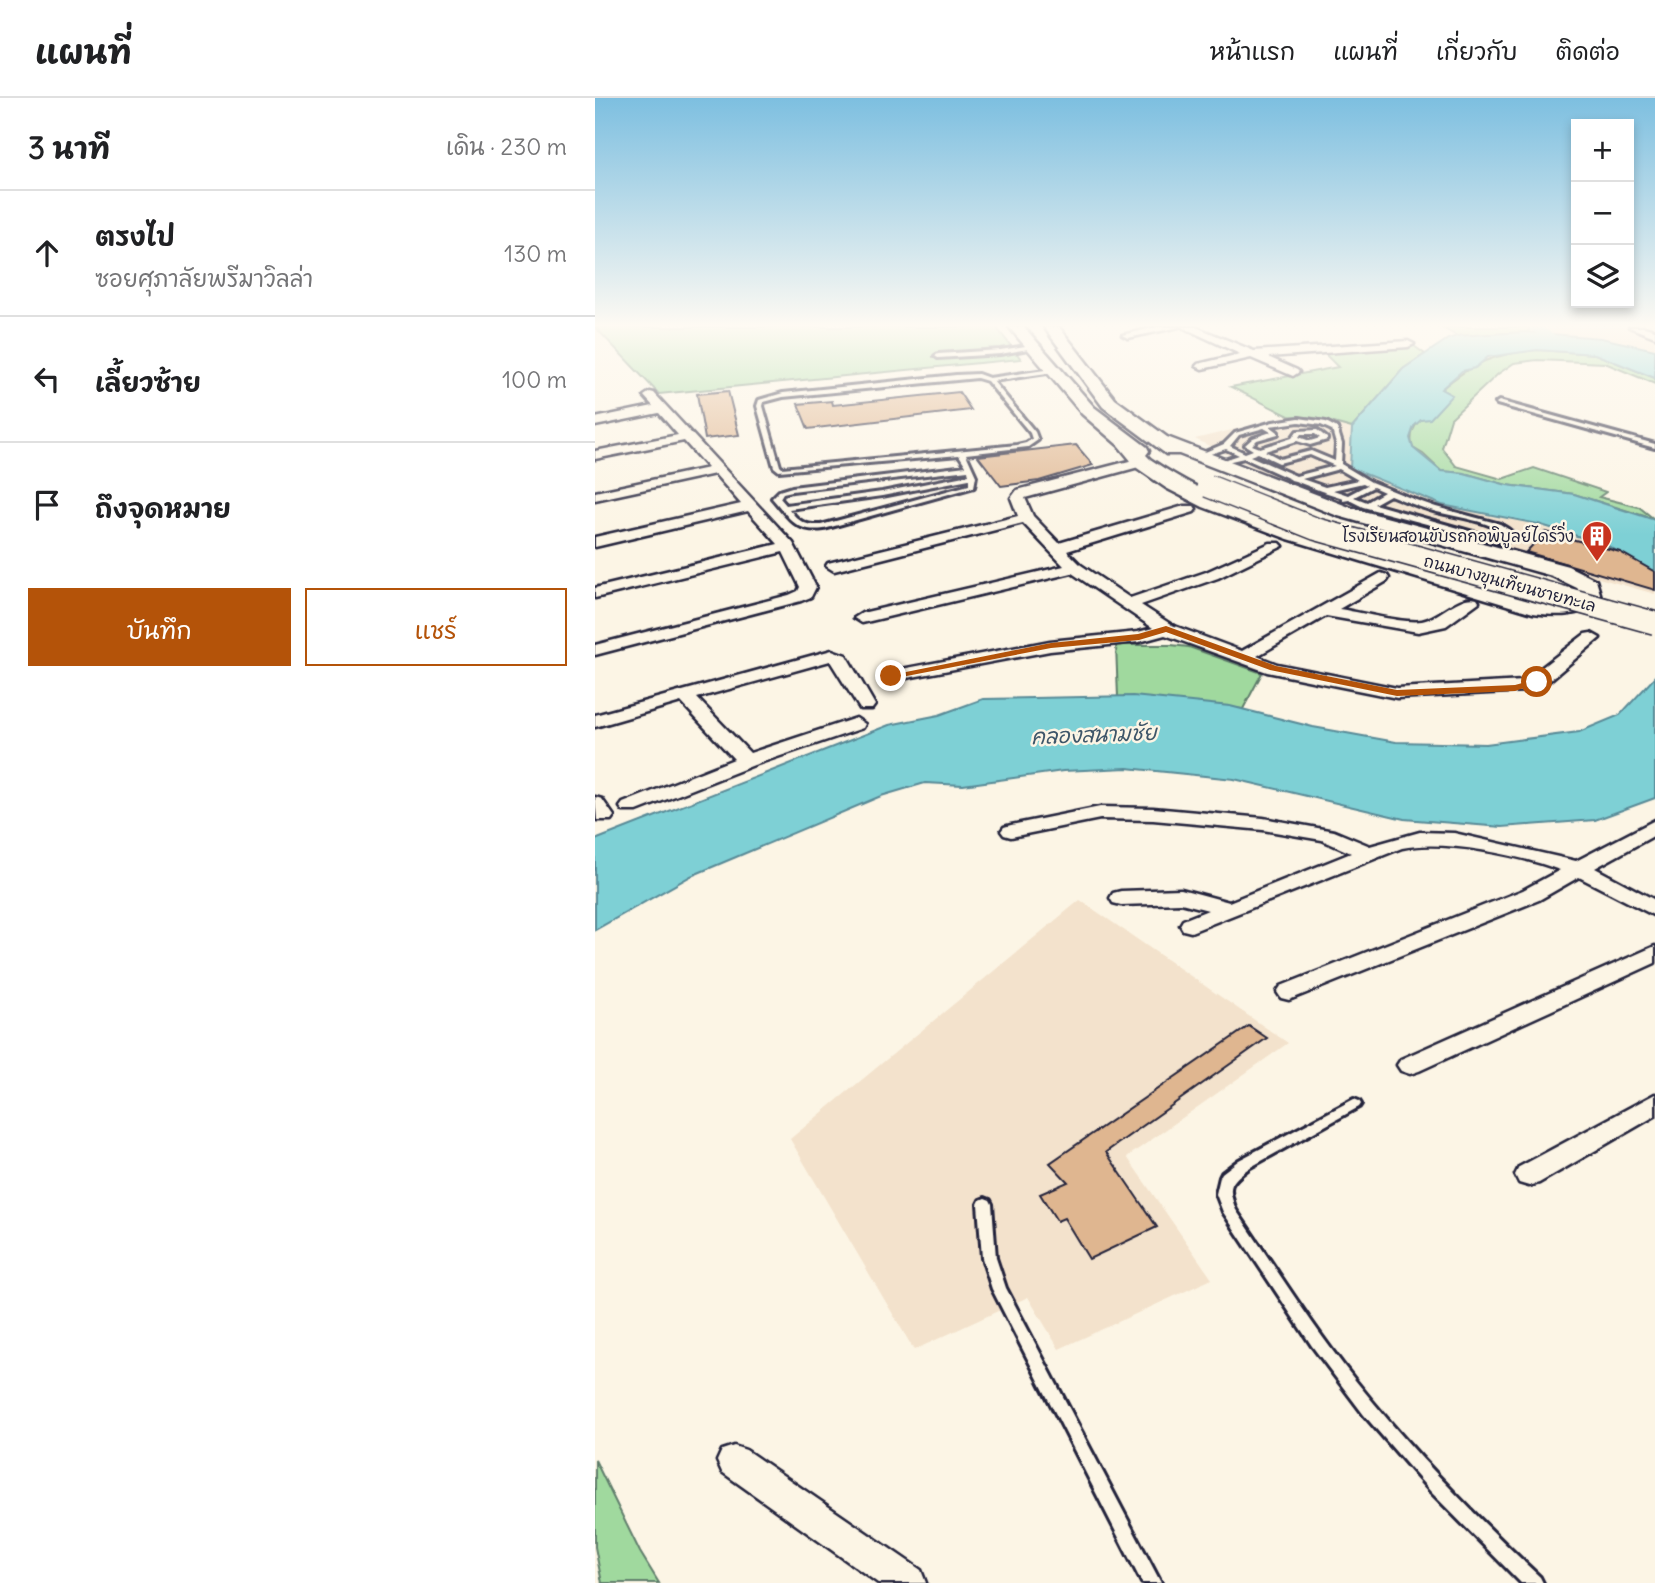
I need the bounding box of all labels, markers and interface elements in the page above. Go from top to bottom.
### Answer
text: แผนที่ [35,31,132,73]
text: หน้าแรก [1210,36,1295,66]
text: แผนที่ [1333,36,1398,66]
text: เกี่ยวกับ [1436,36,1518,66]
text: ติดต่อ [1556,36,1620,66]
map controls [1571,119,1634,308]
button: + [1571,119,1634,182]
text: 3 นาที [28,129,110,167]
text: เดิน · 230 m [446,132,567,161]
button: − [1571,182,1634,245]
text: ตรงไป [95,220,175,253]
icon: ahead [28,234,66,272]
text: 130 m [504,239,567,268]
button: layers [1571,245,1634,308]
text: ซอยศุภาลัยพรีมาวิลล่า [95,264,313,293]
icon: left [28,360,66,398]
text: 100 m [502,365,567,394]
text: เลี้ยวซ้าย [95,366,201,399]
icon: arrive [28,486,66,524]
text: ถึงจุดหมาย [95,492,231,525]
building icon: โรงเรียนสอนขับรถกอพิบูลย์ไดร์วิ่ง [1580,519,1614,563]
place label: โรงเรียนสอนขับรถกอพิบูลย์ไดร์วิ่ง [1342,522,1574,549]
street label: ถนนบางขุนเทียนชายทะเล [1421,550,1598,619]
button: บันทึก [28,588,291,666]
button: แชร์ [305,588,567,666]
route end [875,660,906,691]
route start [1521,666,1552,697]
water label: คลองสนามชัย [1031,719,1159,750]

